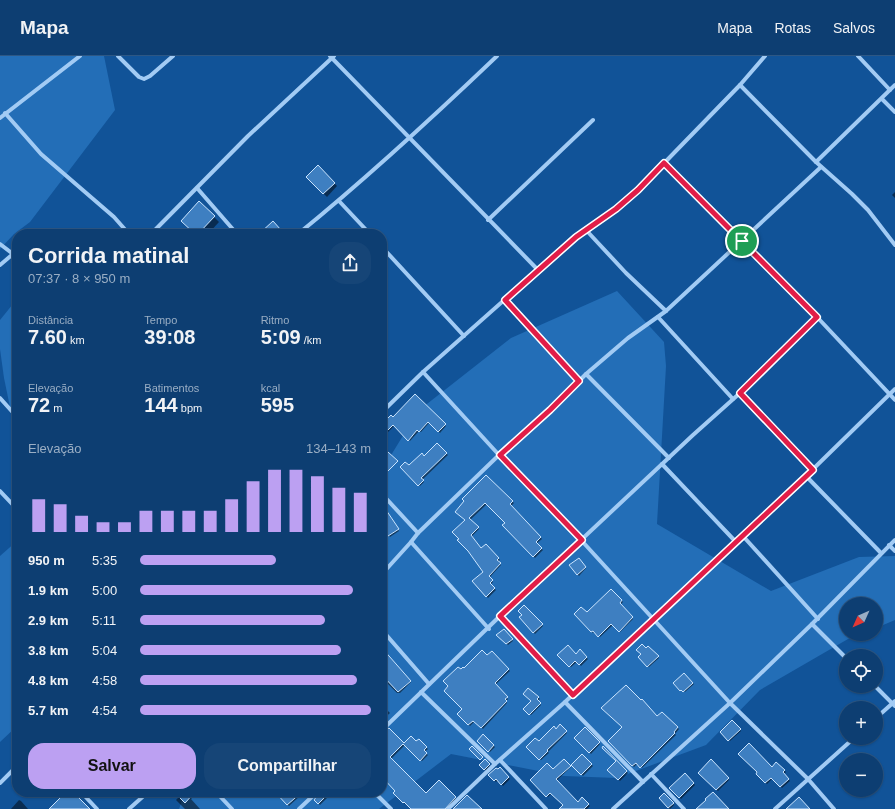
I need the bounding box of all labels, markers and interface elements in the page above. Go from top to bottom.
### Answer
text: Mapa [20,17,69,38]
text: Mapa [717,20,752,36]
text: Rotas [774,20,811,36]
text: Salvos [833,20,875,36]
pin [725,224,759,258]
icon: arrive [731,230,753,252]
button: share [329,242,371,284]
text: Corrida matinal [28,243,189,268]
text: 07:37 · 8 × 950 m [28,271,130,286]
text: Distância [28,314,73,326]
text: Tempo [144,314,177,326]
text: Ritmo [261,314,289,326]
text: 7.60 [28,326,67,348]
text: 39:08 [144,326,195,348]
text: 5:09 [261,326,301,348]
text: km [67,334,85,346]
text: /km [301,334,321,346]
text: Elevação [28,382,73,394]
text: Batimentos [144,382,199,394]
text: kcal [261,382,280,394]
text: 72 [28,394,50,416]
text: 144 [144,394,178,416]
text: 595 [261,394,294,416]
text: m [50,402,62,414]
text: bpm [178,402,202,414]
text: Elevação [28,441,81,456]
text: 134–143 m [306,441,371,456]
text: 950 m [28,553,65,568]
text: 5:35 [92,553,117,568]
text: 1.9 km [28,583,68,598]
text: 5:00 [92,583,117,598]
north arrow [839,597,883,641]
map controls [839,597,883,797]
text: 2.9 km [28,613,68,628]
text: 5:11 [92,613,116,628]
text: 3.8 km [28,643,68,658]
text: 5:04 [92,643,117,658]
button: locate [839,649,883,693]
text: 4.8 km [28,673,68,688]
text: 4:58 [92,673,117,688]
button: + [839,701,883,745]
text: 5.7 km [28,703,68,718]
text: 4:54 [92,703,117,718]
button: Salvar [28,743,196,789]
button: Compartilhar [204,743,371,789]
button: − [839,753,883,797]

